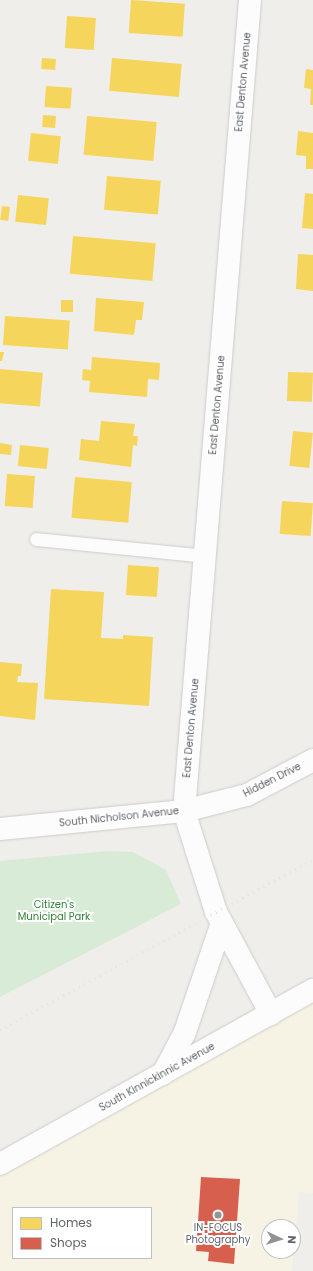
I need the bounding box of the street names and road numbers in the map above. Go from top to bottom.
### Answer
street label: East Denton Avenue [233,32,253,132]
street label: East Denton Avenue [207,355,227,455]
street label: East Denton Avenue [181,678,201,778]
street label: Hidden Drive [241,760,303,800]
street label: South Nicholson Avenue [58,805,180,829]
street label: South Kinnickinnic Avenue [97,1040,217,1114]

